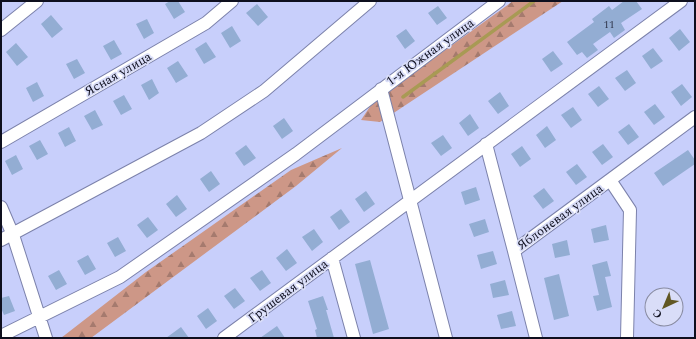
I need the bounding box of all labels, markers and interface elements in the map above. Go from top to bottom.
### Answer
street label: 1-я Южная улица [382,13,479,91]
house number: 11 [604,16,615,33]
street label: Ясная улица [81,46,156,101]
street label: Яблоневая улица [513,178,608,255]
street label: Грушевая улица [244,254,333,328]
north arrow [644,287,684,327]
text: С [649,305,666,323]

